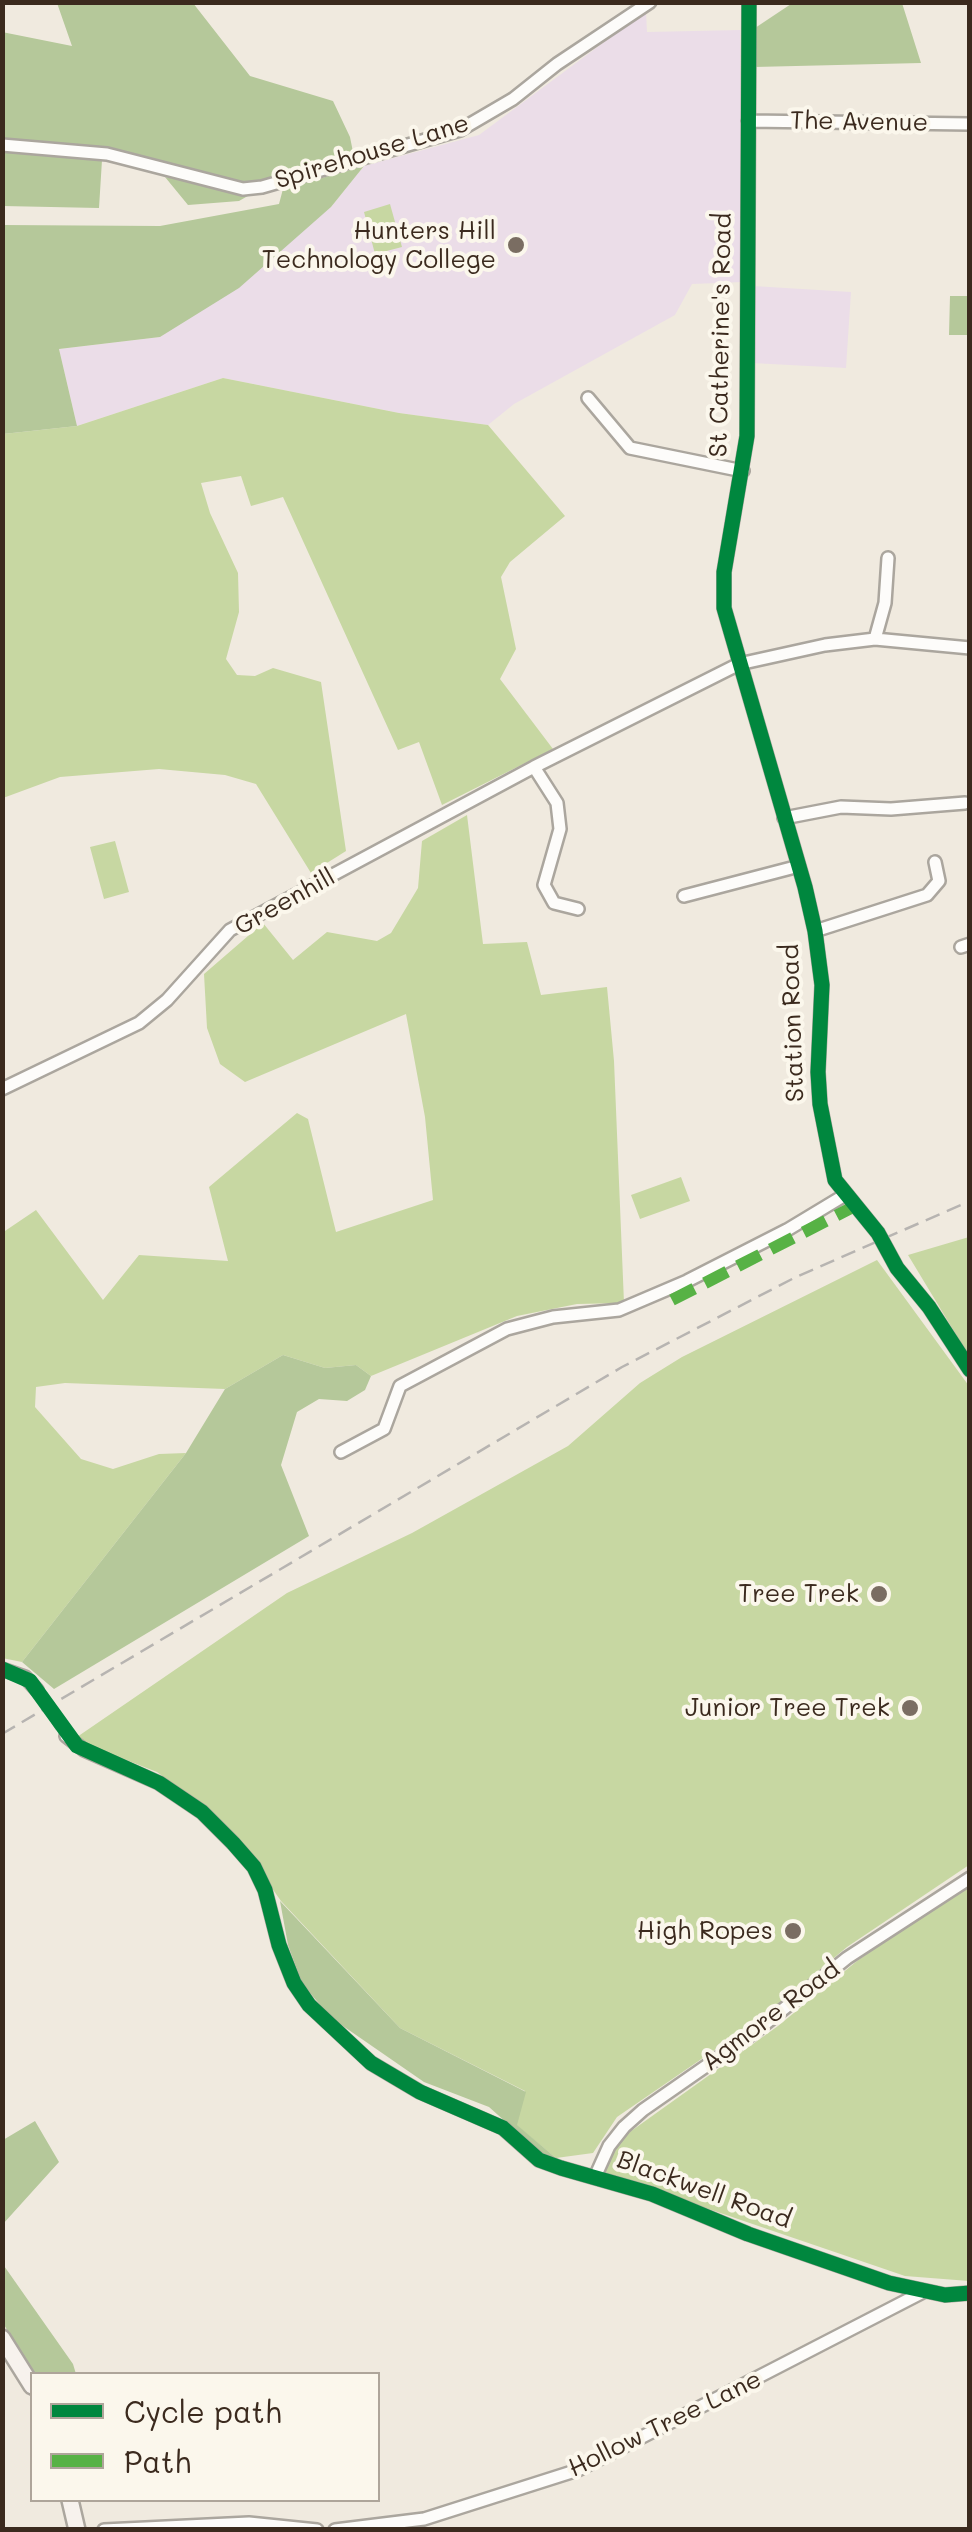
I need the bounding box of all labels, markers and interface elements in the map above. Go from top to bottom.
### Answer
street label: The Avenue [790,106,928,138]
street label: Spirehouse Lane [271,108,473,196]
street label: St Catherine's Road [704,212,738,458]
place label: Hunters Hill Technology College [262,216,496,275]
marker: Hunters Hill Technology College [505,234,527,256]
street label: Greenhill [230,862,340,942]
street label: Station Road [775,943,811,1103]
place label: Tree Trek [738,1579,859,1609]
marker: Tree Trek [868,1583,890,1605]
place label: Junior Tree Trek [685,1693,890,1723]
marker: Junior Tree Trek [899,1697,921,1719]
place label: High Ropes [637,1916,773,1946]
marker: High Ropes [782,1920,804,1942]
street label: Agmore Road [696,1954,846,2078]
street label: Blackwell Road [613,2145,795,2235]
street label: Hollow Tree Lane [564,2364,766,2484]
legend [30,2372,380,2502]
text: Cycle path [124,2391,282,2431]
text: Path [124,2441,191,2481]

